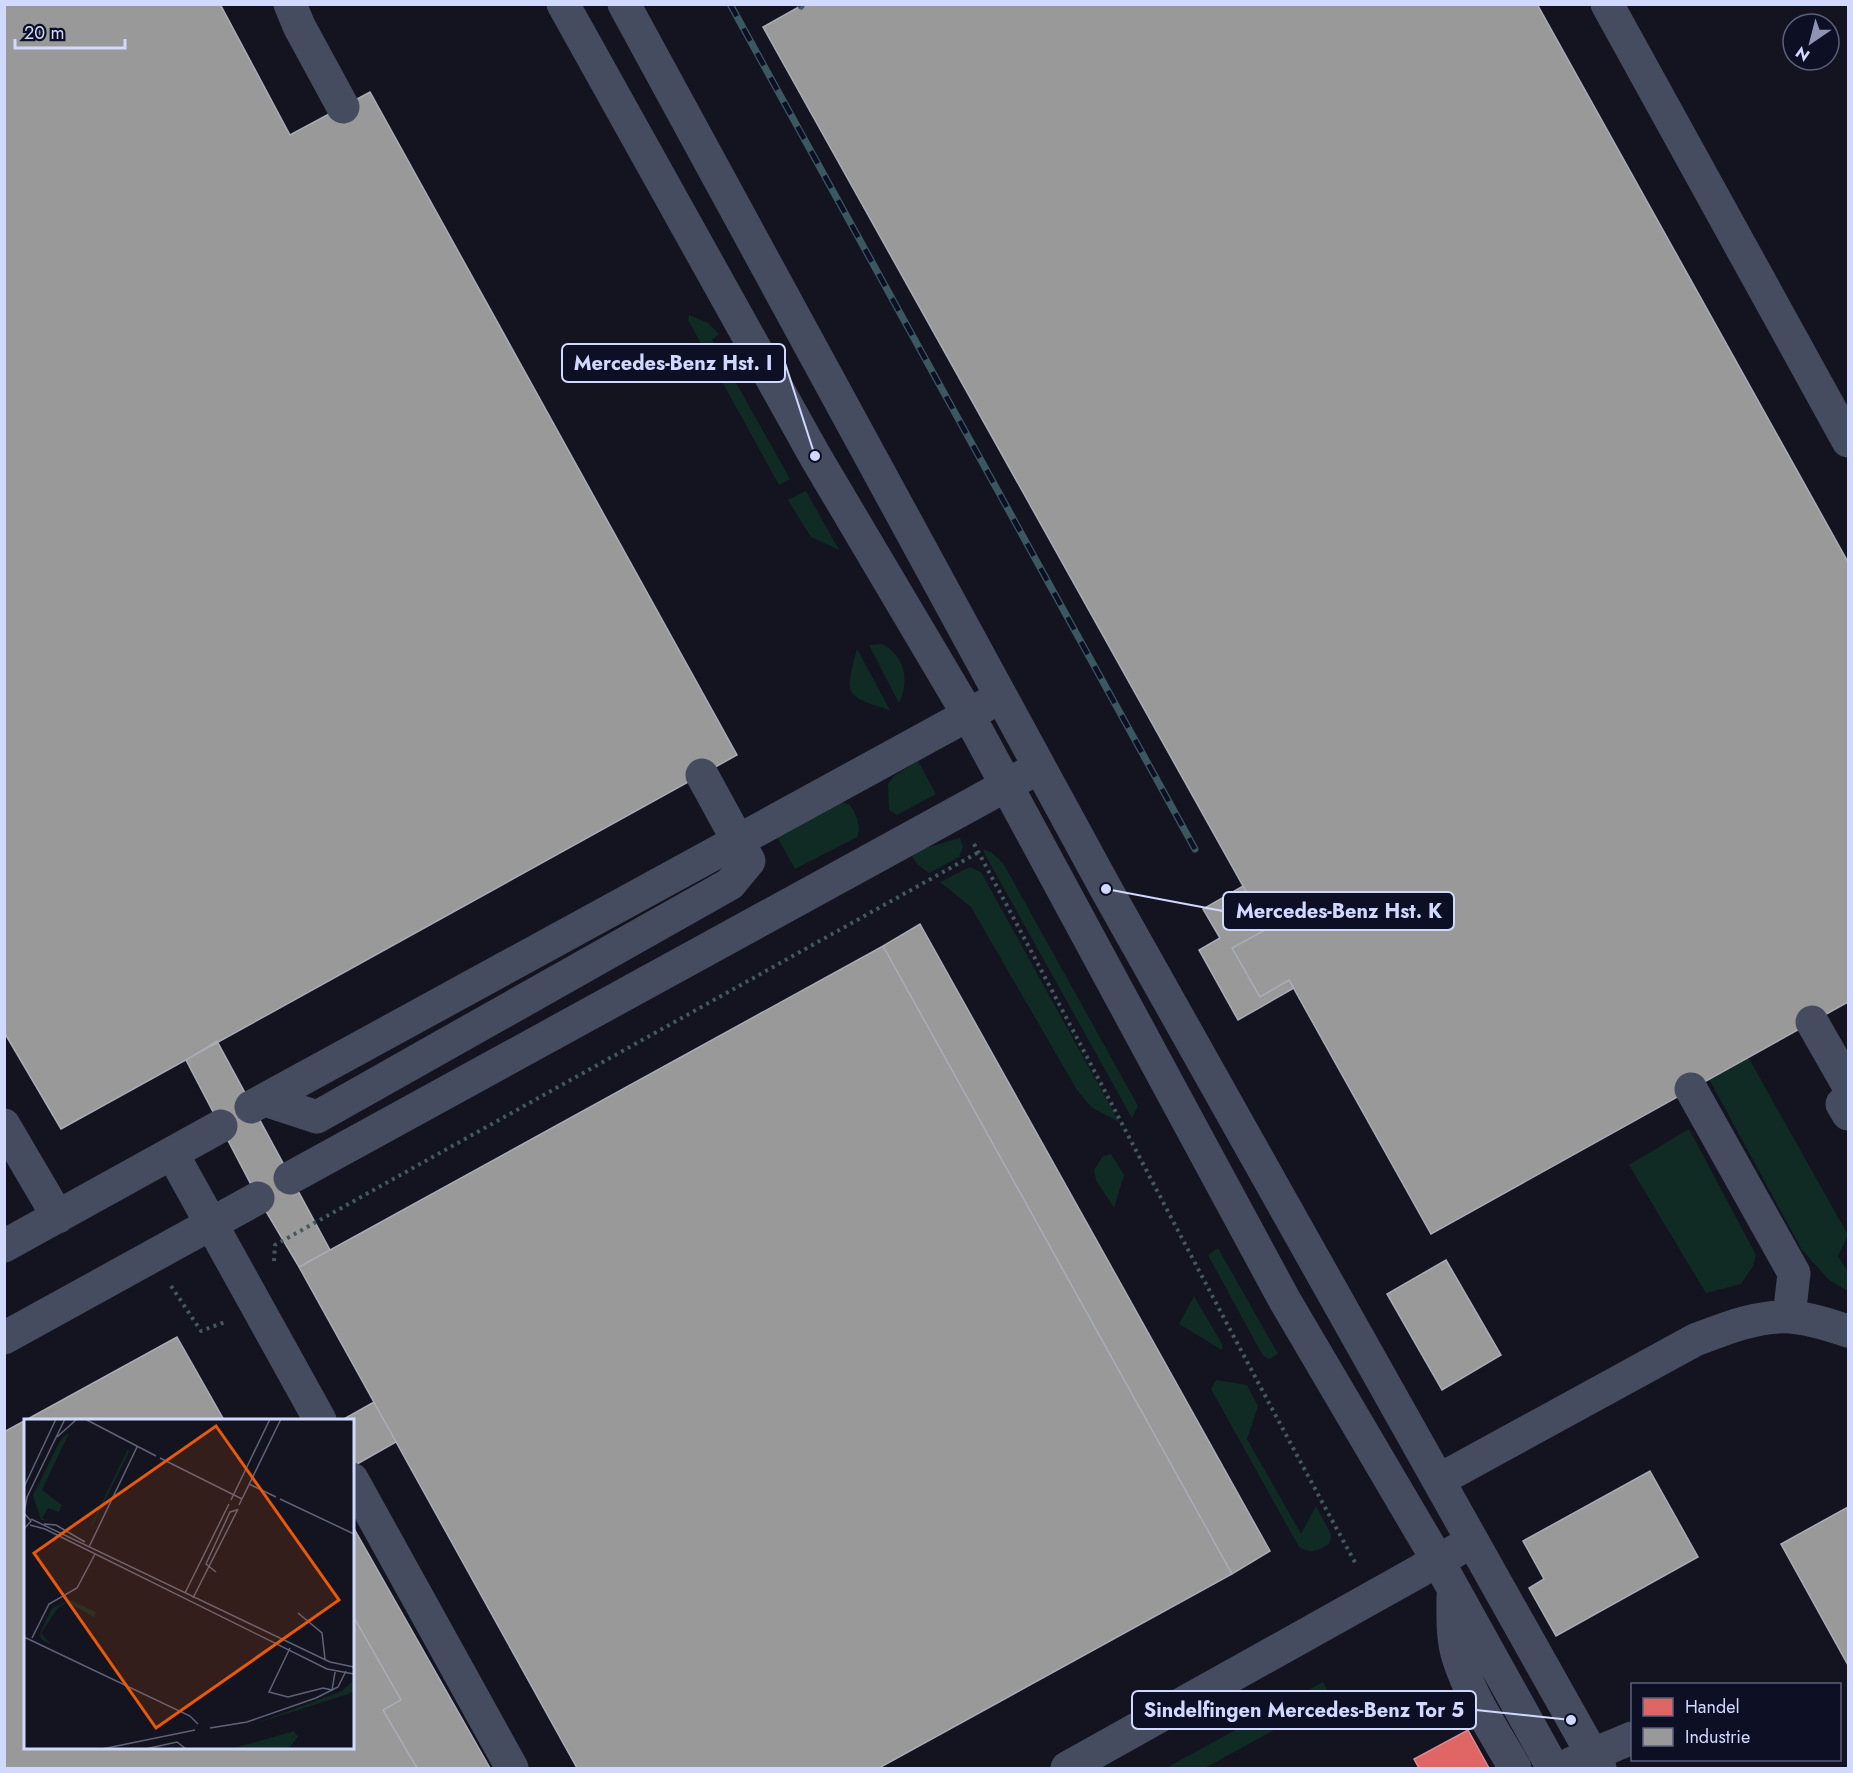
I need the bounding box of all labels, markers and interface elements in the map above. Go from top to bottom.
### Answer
scale bar [15,12,124,50]
north arrow [1781,12,1841,72]
text: 20 m [24,20,64,46]
text: N [1791,41,1814,67]
callout: Mercedes-Benz Hst. I [562,344,785,382]
text: Mercedes-Benz Hst. I [574,349,772,378]
callout: Mercedes-Benz Hst. K [1223,892,1454,930]
text: Mercedes-Benz Hst. K [1236,897,1442,926]
inset map [24,1419,354,1749]
legend [1631,1683,1841,1761]
callout: Sindelfingen Mercedes-Benz Tor 5 [1132,1691,1476,1729]
text: Handel [1685,1694,1740,1720]
text: Sindelfingen Mercedes-Benz Tor 5 [1144,1696,1464,1725]
text: Industrie [1685,1724,1750,1750]

